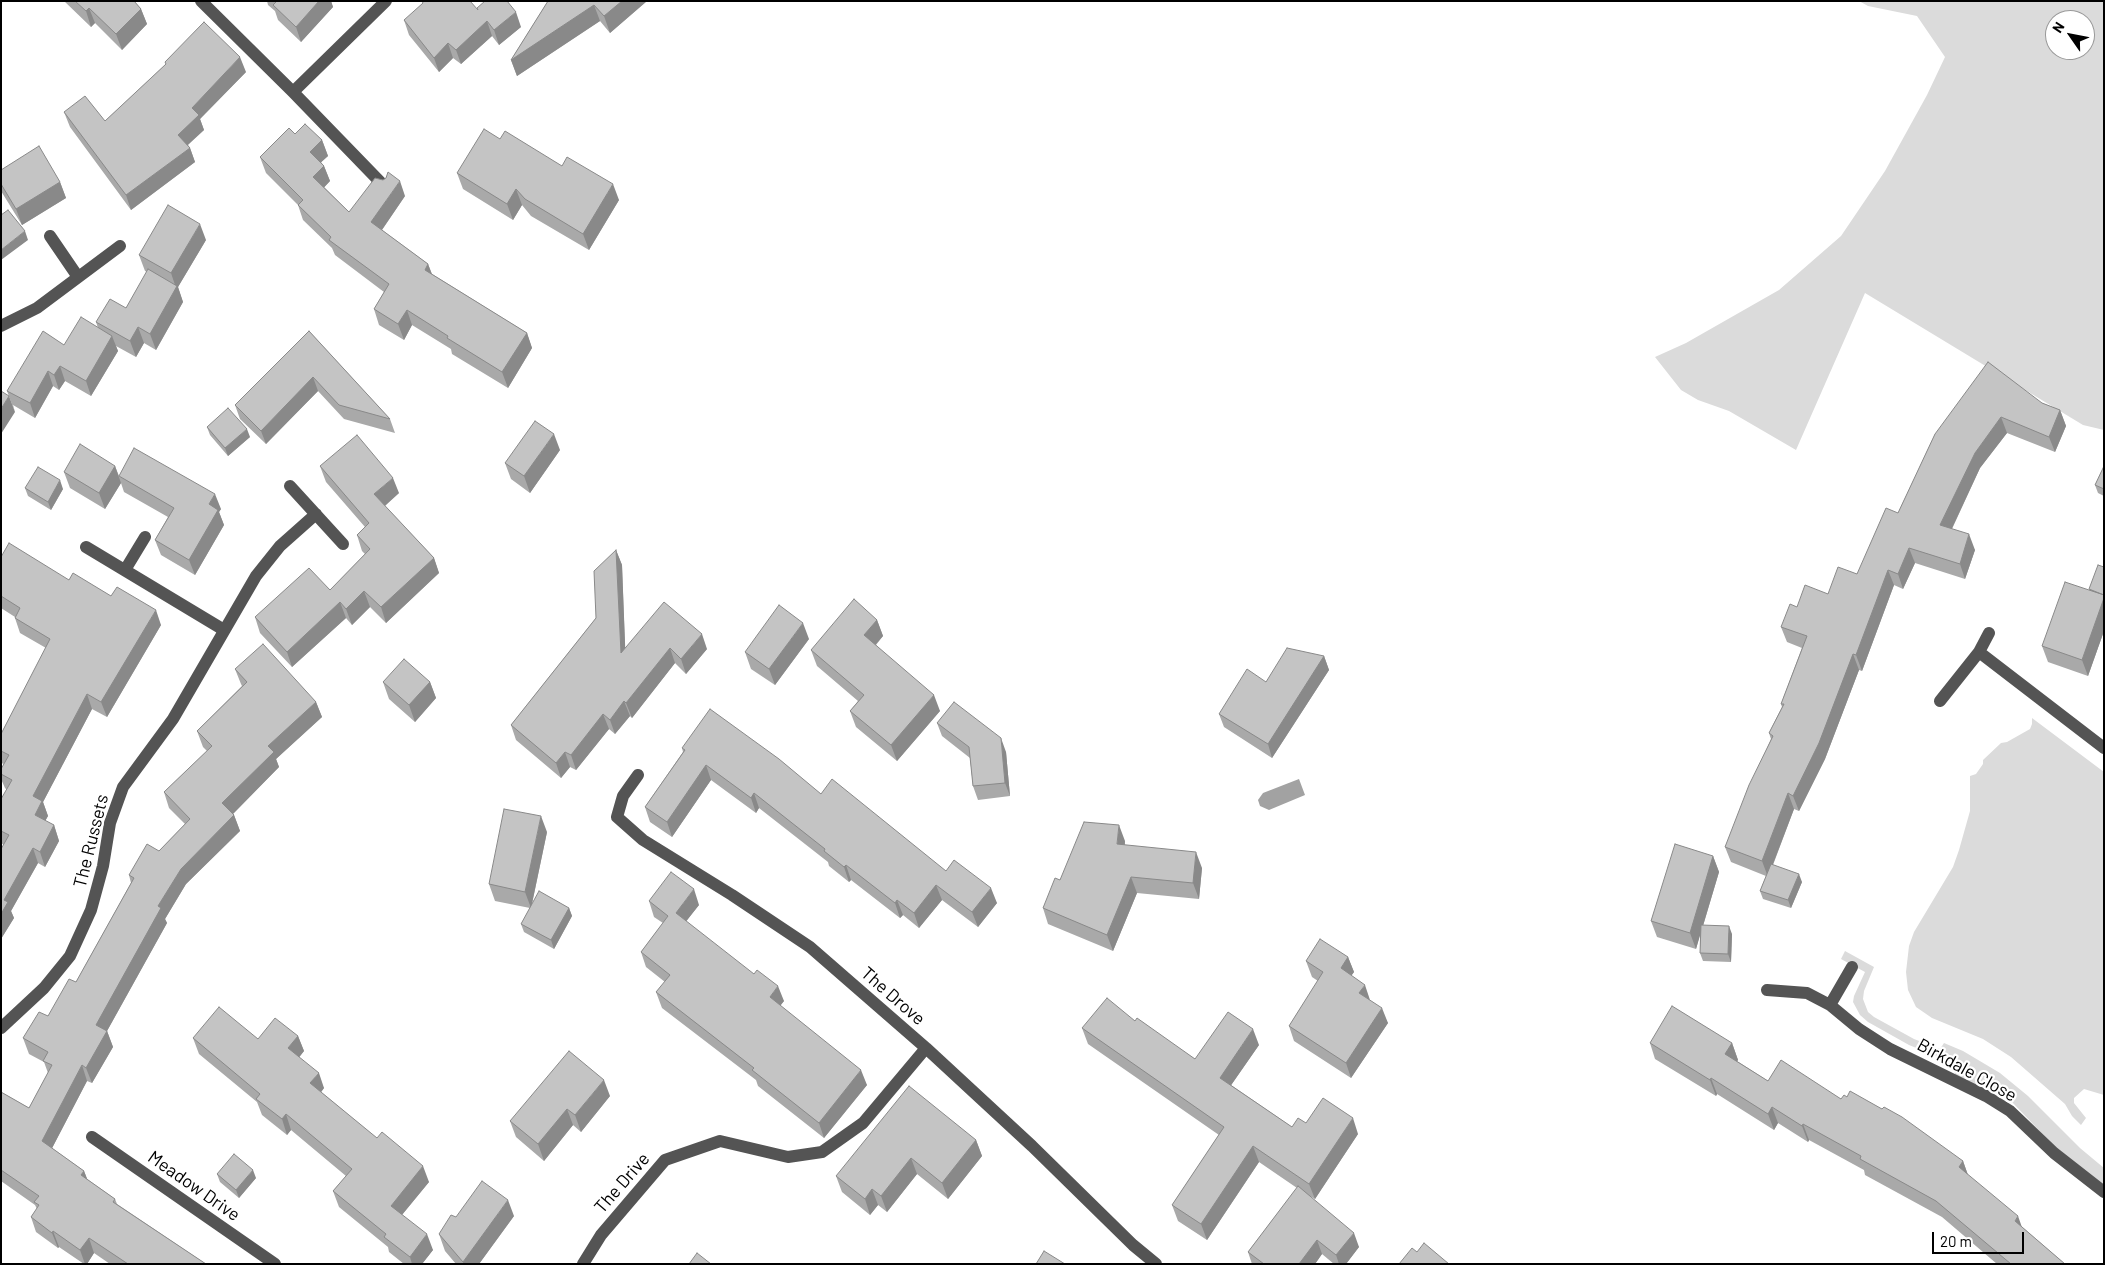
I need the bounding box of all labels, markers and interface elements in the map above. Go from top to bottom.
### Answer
north arrow [2045,10,2095,60]
text: N [2048,19,2068,36]
street label: The Russets [69,792,113,890]
street label: The Drove [857,962,929,1030]
street label: Birkdale Close [1913,1034,2021,1106]
street label: Meadow Drive [144,1146,244,1226]
street label: The Drive [590,1148,654,1218]
scale bar [1935,1222,2028,1254]
text: 20 m [1940,1232,1972,1250]

